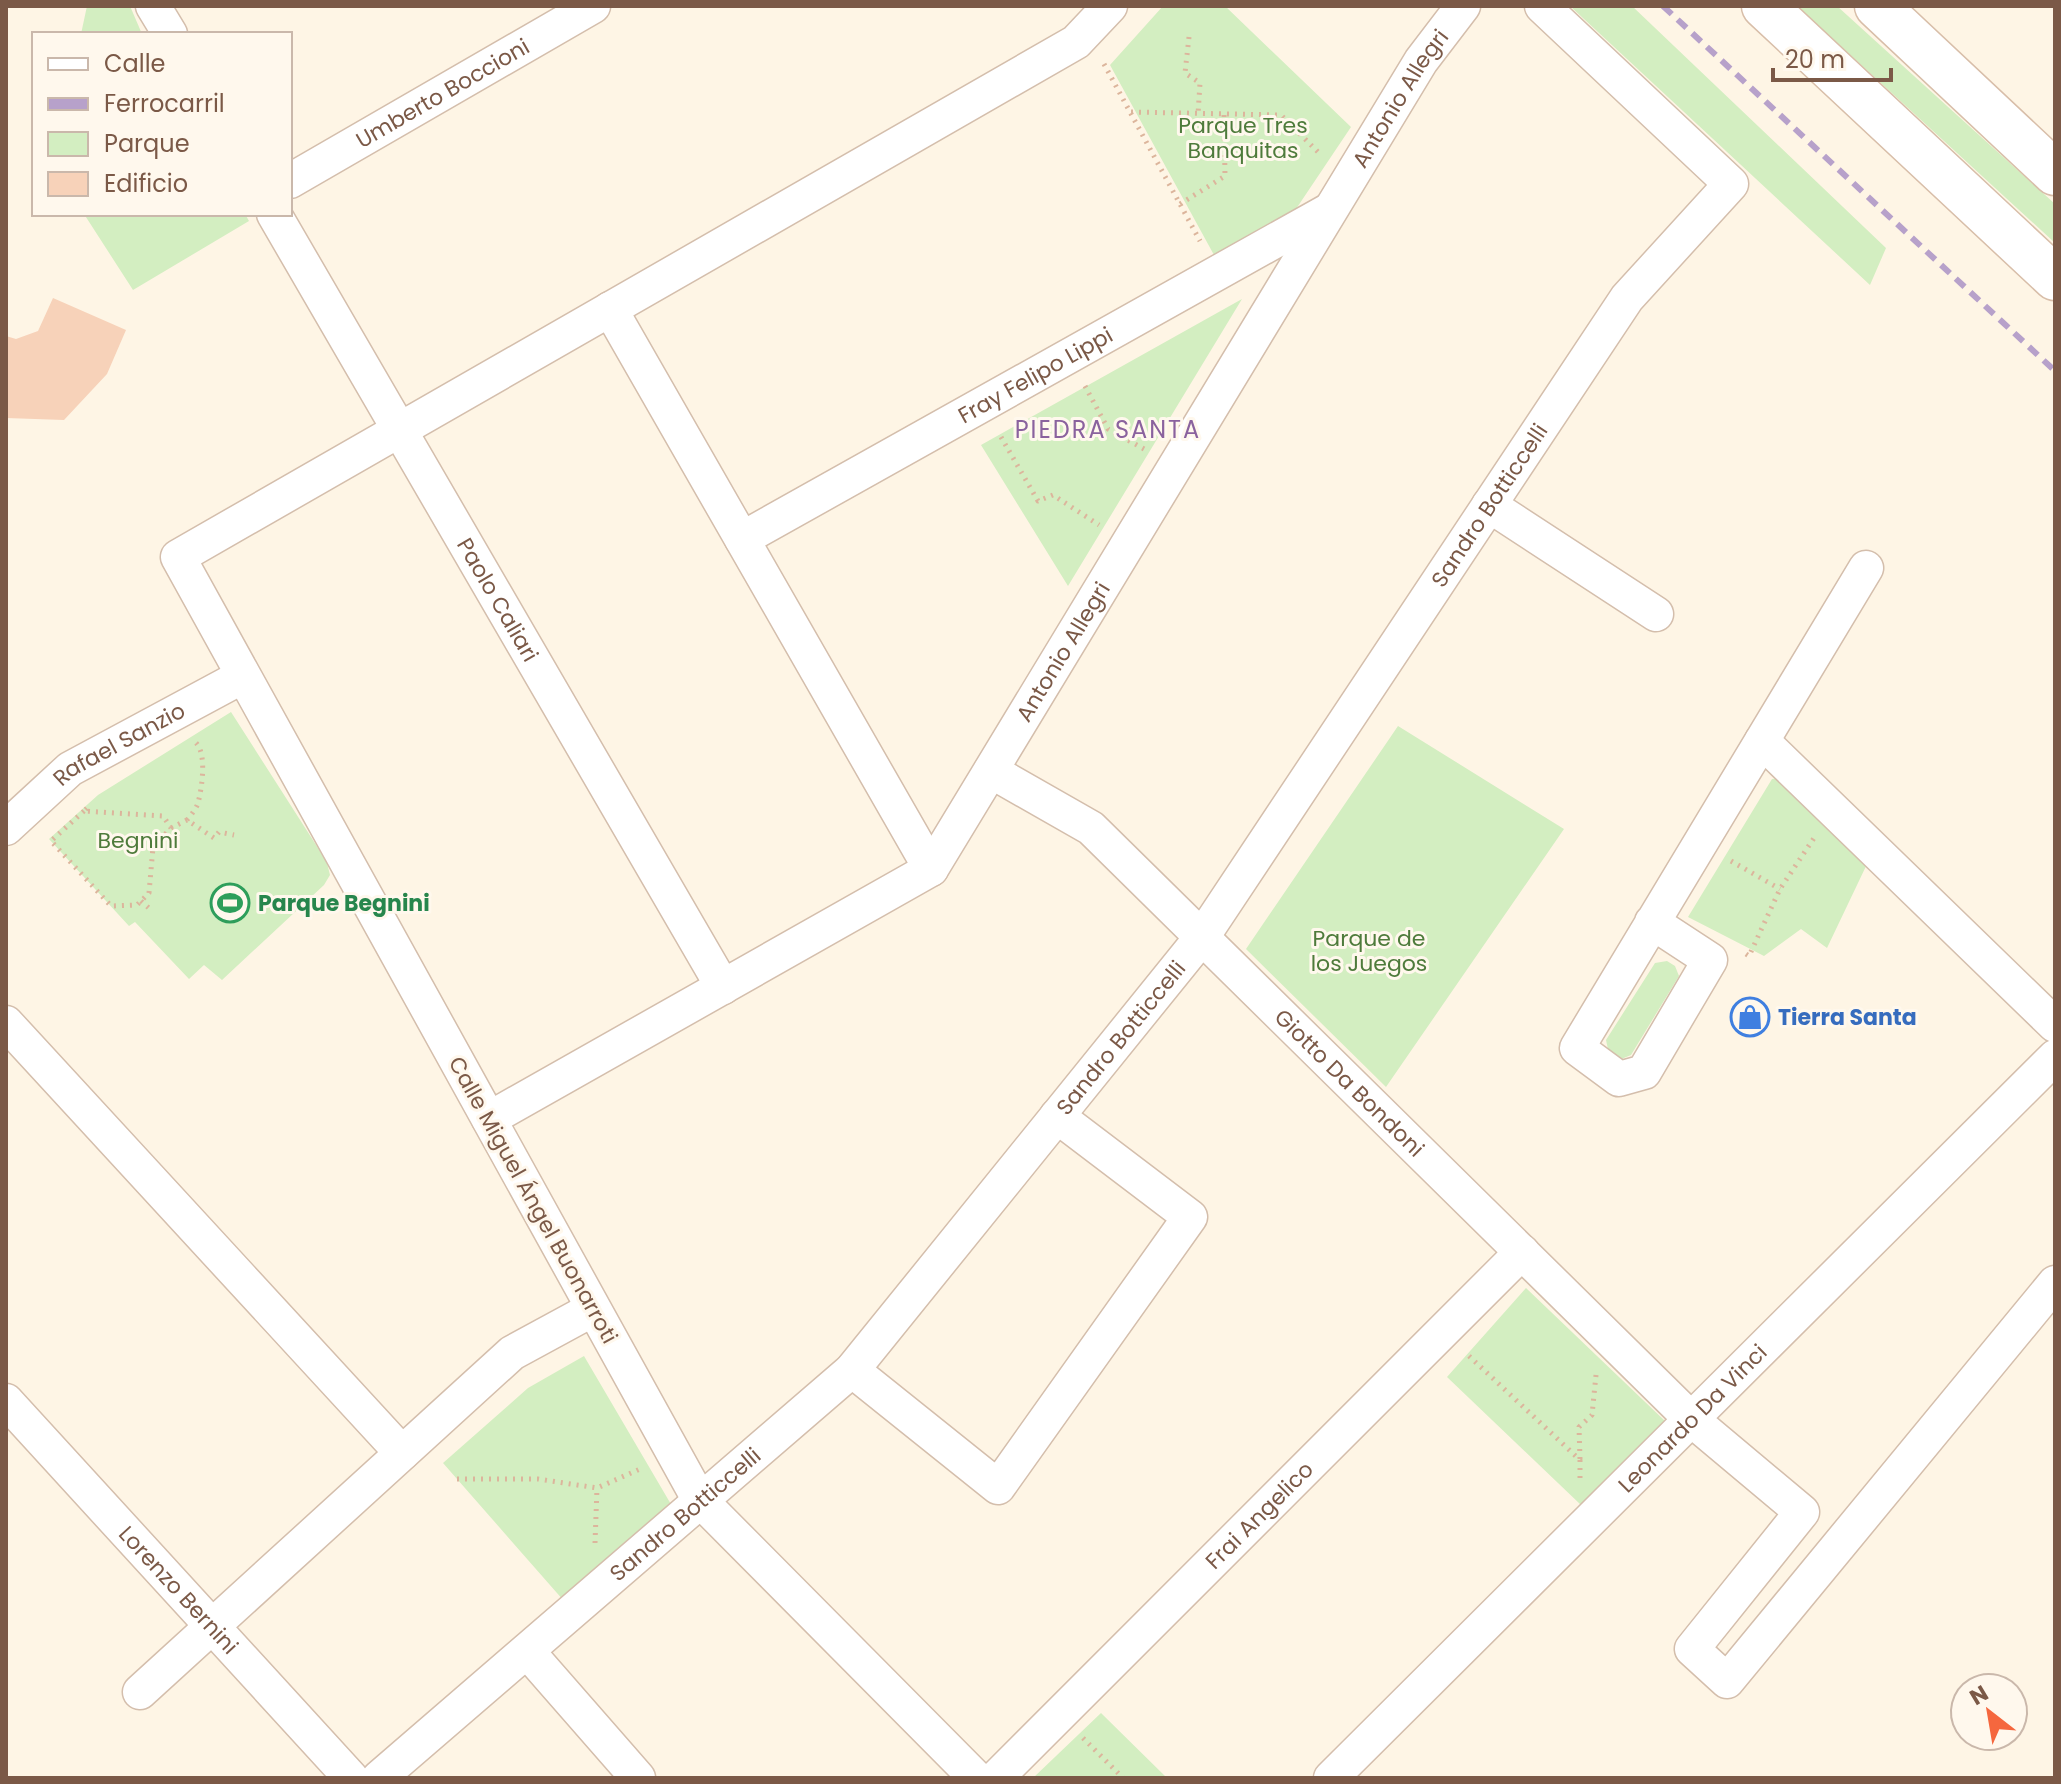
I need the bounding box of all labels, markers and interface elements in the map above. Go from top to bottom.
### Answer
street label: Antonio Allegri [1345,23,1455,173]
street label: Umberto Boccioni [350,31,535,155]
legend [32,32,292,216]
scale bar [1773,32,1891,82]
text: 20 m [1785,43,1845,76]
text: Calle [104,47,165,80]
text: Ferrocarril [104,87,225,120]
park label: Parque Tres Banquitas [1178,110,1308,166]
text: Parque [104,127,190,160]
text: Edificio [104,167,188,200]
street label: Fray Felipo Lippi [952,319,1118,431]
district label: PIEDRA SANTA [1015,413,1201,446]
street label: Sandro Botticcelli [1423,417,1555,593]
street label: Paolo Caliari [450,532,546,667]
street label: Antonio Allegri [1009,576,1117,727]
street label: Rafael Sanzio [46,695,190,793]
park label: Begnini [98,825,178,856]
sports icon: Parque Begnini [209,882,251,924]
place label: Parque Begnini [258,888,430,919]
park label: Parque de los Juegos [1311,923,1427,979]
street label: Sandro Botticcelli [1049,954,1193,1122]
shop icon: Tierra Santa [1729,996,1771,1038]
street label: Giotto Da Bondoni [1268,1002,1431,1164]
place label: Tierra Santa [1778,1002,1917,1033]
street label: Calle Miguel Ángel Buonarroti [441,1051,625,1349]
street label: Leonardo Da Vinci [1611,1337,1774,1499]
street label: Sandro Botticcelli [603,1440,767,1588]
street label: Frai Angelico [1198,1454,1320,1576]
street label: Lorenzo Bernini [112,1519,246,1661]
north arrow [1949,1672,2029,1752]
text: N [1964,1678,1994,1713]

